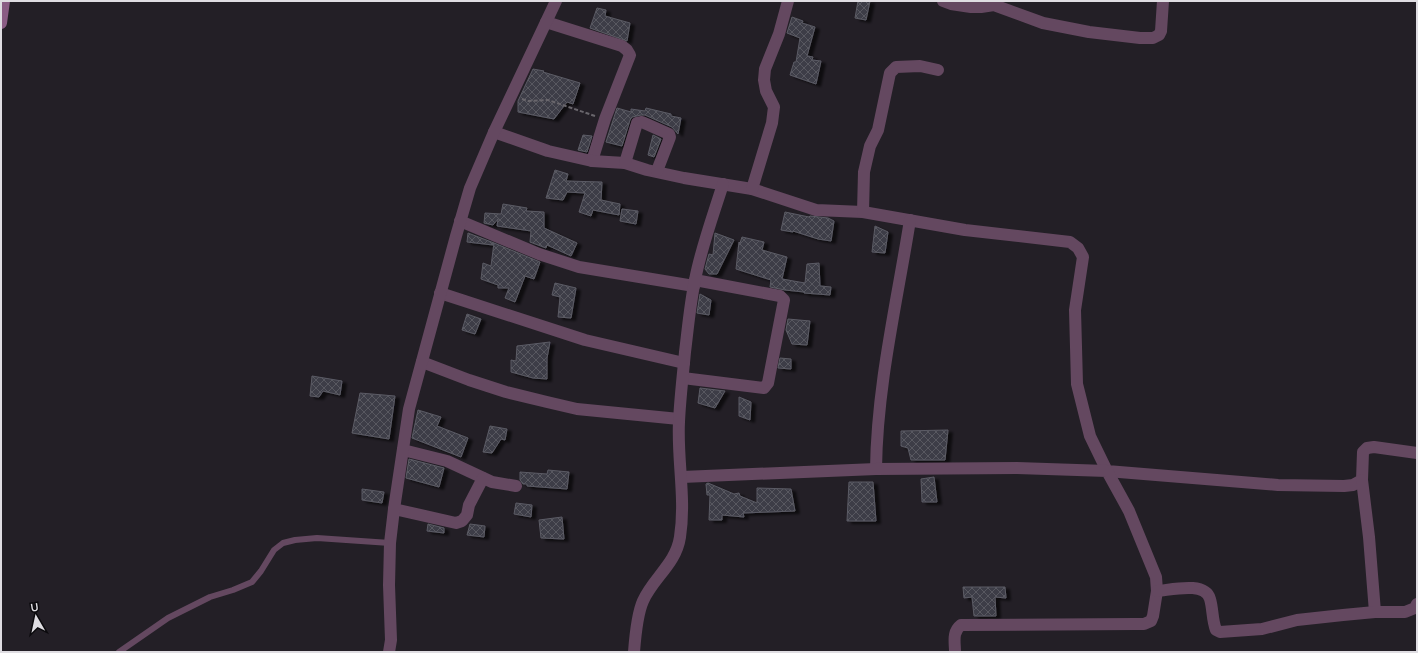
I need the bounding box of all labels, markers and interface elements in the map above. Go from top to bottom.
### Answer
north arrow [16,597,56,637]
text: U [29,600,40,615]

